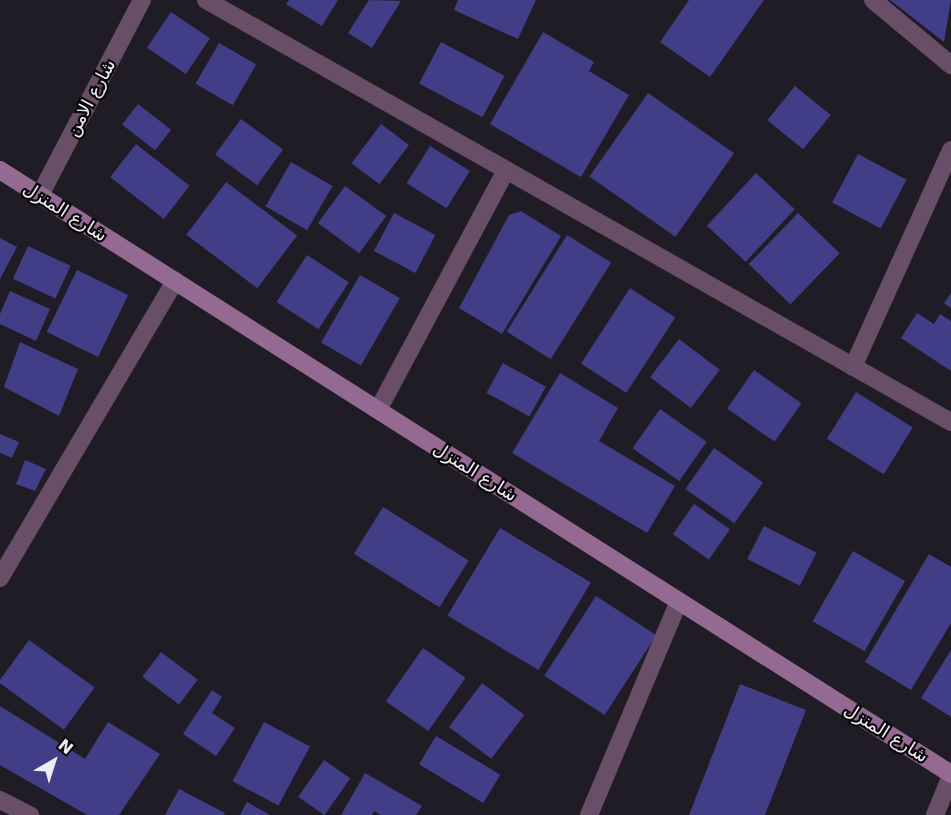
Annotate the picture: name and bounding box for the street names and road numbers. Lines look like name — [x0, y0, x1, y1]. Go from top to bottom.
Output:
street label: شارع الامن — [62, 56, 120, 140]
street label: شارع المنزل — [19, 178, 111, 246]
street label: شارع المنزل — [429, 438, 521, 506]
street label: شارع المنزل — [840, 699, 932, 767]

